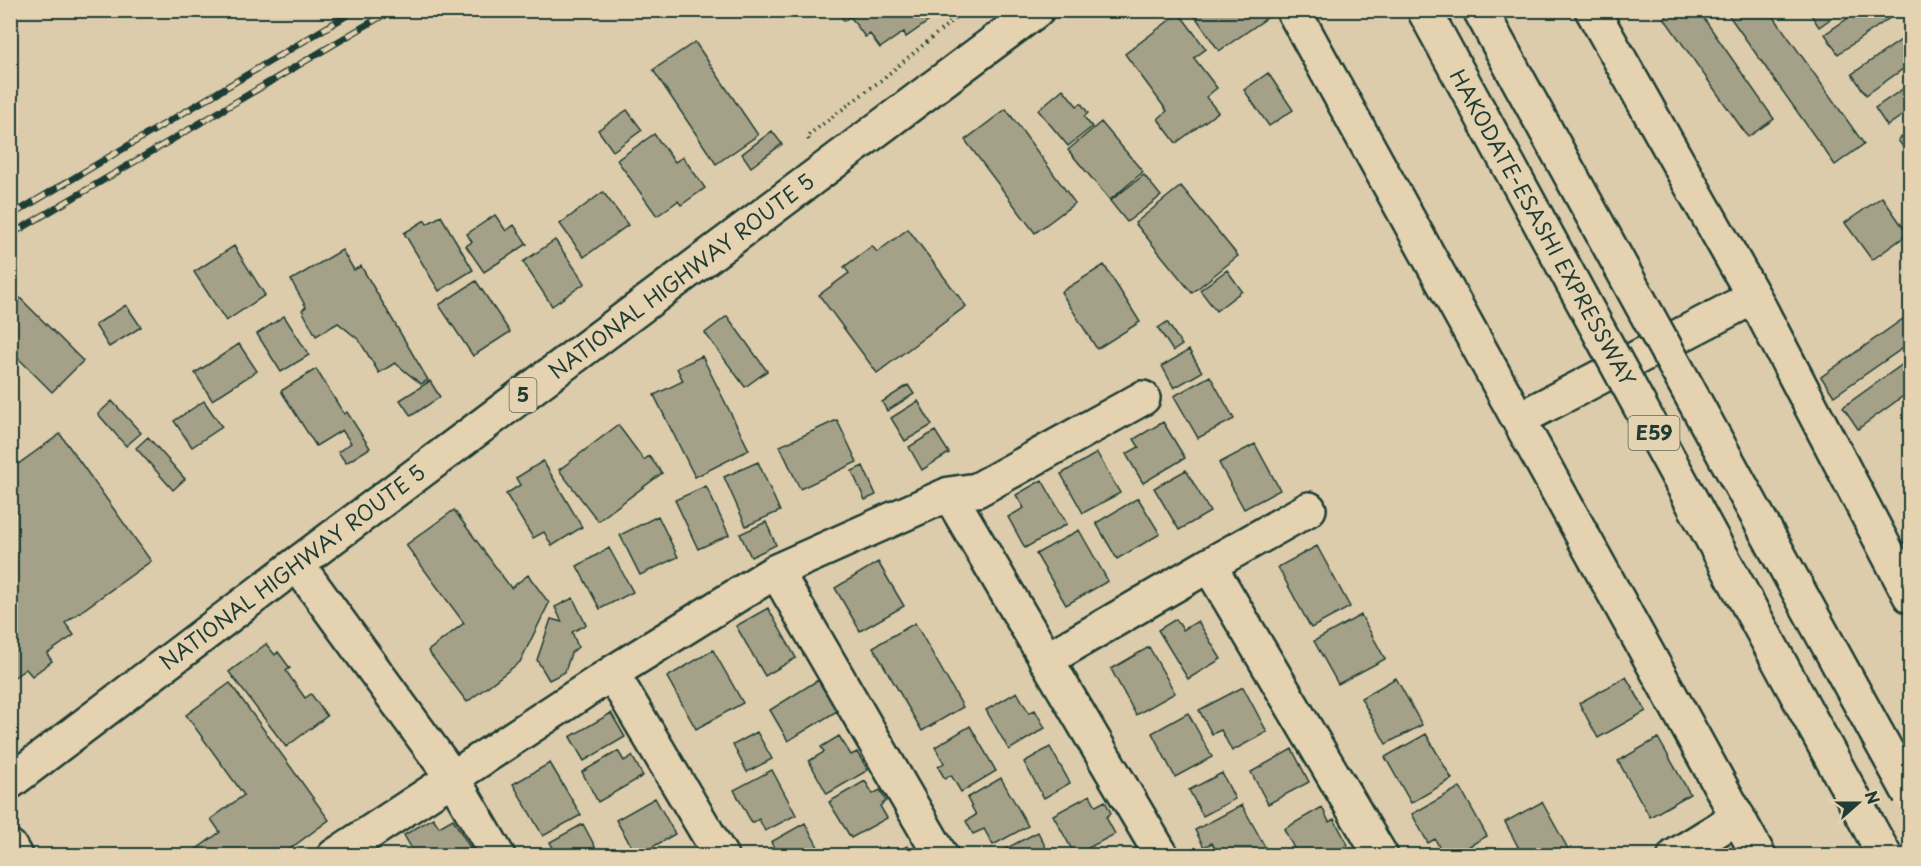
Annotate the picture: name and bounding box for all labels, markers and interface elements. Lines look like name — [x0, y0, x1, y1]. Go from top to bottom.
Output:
street label: HAKODATE-ESASHI EXPRESSWAY — [1443, 63, 1645, 392]
street label: NATIONAL HIGHWAY ROUTE 5 — [541, 165, 820, 386]
road number: 5 — [510, 378, 536, 412]
road number: E59 — [1628, 416, 1680, 450]
street label: NATIONAL HIGHWAY ROUTE 5 — [152, 456, 431, 677]
north arrow — [1828, 773, 1888, 833]
text: N — [1859, 787, 1886, 807]

